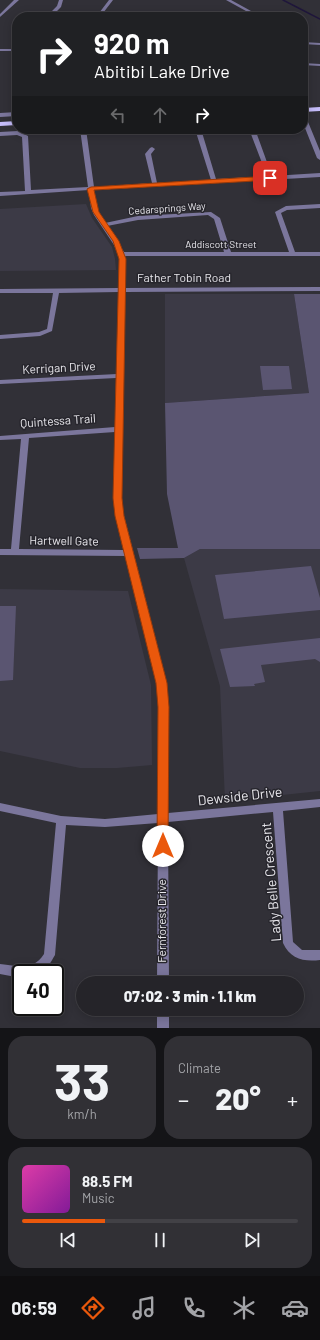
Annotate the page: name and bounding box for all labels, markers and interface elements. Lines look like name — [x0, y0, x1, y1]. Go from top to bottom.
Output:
text: 920 m — [94, 26, 170, 60]
icon: right — [28, 28, 80, 80]
text: Abitibi Lake Drive — [94, 60, 230, 82]
icon: left — [107, 104, 129, 126]
icon: ahead — [149, 104, 171, 126]
icon: right — [191, 104, 213, 126]
pin — [253, 161, 287, 195]
icon: arrive — [259, 167, 281, 189]
street label: Cedarsprings Way — [128, 199, 206, 217]
street label: Addiscott Street — [185, 238, 257, 250]
street label: Father Tobin Road — [137, 270, 231, 284]
street label: Kerrigan Drive — [22, 358, 96, 376]
street label: Quintessa Trail — [20, 410, 96, 430]
street label: Hartwell Gate — [29, 532, 99, 548]
street label: Dewside Drive — [197, 783, 283, 808]
street label: Lady Belle Crescent — [257, 822, 284, 943]
position arrow — [142, 825, 184, 867]
street label: Fernforest Drive — [154, 879, 168, 963]
speed limit sign: 40 — [12, 964, 64, 1016]
text: 07:02 · 3 min · 1.1 km — [124, 987, 256, 1005]
text: 33 — [54, 1049, 110, 1111]
text: Climate — [178, 1060, 221, 1076]
text: 20° — [215, 1080, 261, 1116]
text: − — [178, 1086, 189, 1112]
text: + — [287, 1086, 298, 1112]
text: km/h — [67, 1106, 97, 1122]
text: 88.5 FM — [82, 1172, 133, 1190]
text: Music — [82, 1190, 115, 1206]
icon: previous — [57, 1229, 79, 1251]
icon: pause — [149, 1229, 171, 1251]
icon: next — [241, 1229, 263, 1251]
icon: directions — [79, 1294, 107, 1322]
icon: music — [130, 1294, 158, 1322]
icon: phone — [180, 1294, 208, 1322]
icon: climate — [230, 1294, 258, 1322]
icon: car — [281, 1294, 309, 1322]
text: 06:59 — [11, 1297, 57, 1319]

